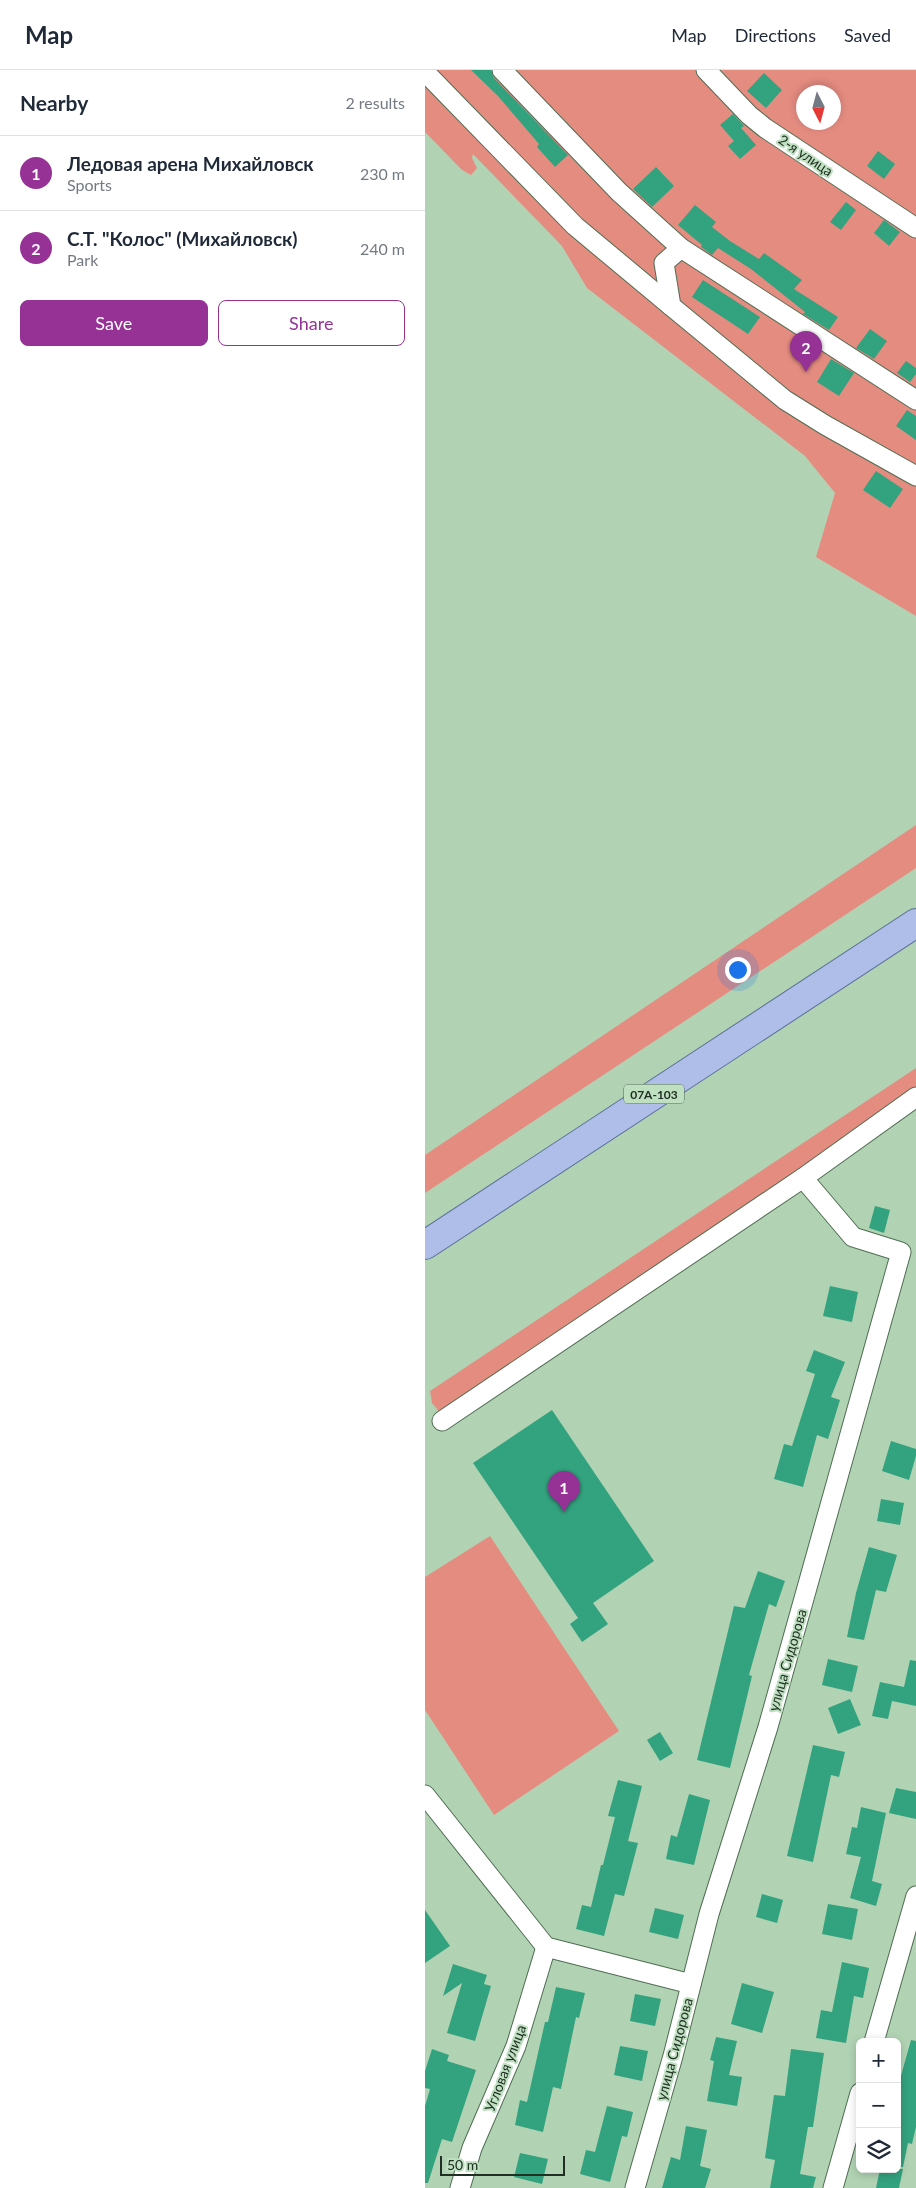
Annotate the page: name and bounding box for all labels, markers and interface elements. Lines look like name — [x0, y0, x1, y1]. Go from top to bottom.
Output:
text: Map — [25, 20, 73, 49]
text: Map — [671, 24, 707, 46]
text: Directions — [735, 24, 816, 46]
text: Saved — [844, 24, 891, 46]
north arrow — [796, 85, 841, 130]
text: Nearby — [20, 90, 88, 115]
text: 2 results — [345, 93, 405, 112]
street label: 2-я улица — [776, 131, 837, 179]
text: Ледовая арена Михайловск — [67, 152, 314, 175]
text: 1 — [31, 164, 41, 183]
text: 230 m — [360, 164, 405, 183]
text: Sports — [67, 175, 112, 194]
text: С.Т. "Колос" (Михайловск) — [67, 227, 298, 250]
text: 2 — [31, 239, 41, 258]
text: 240 m — [360, 239, 405, 258]
text: Park — [67, 250, 98, 269]
button: Save — [20, 300, 208, 346]
button: Share — [218, 300, 405, 346]
pin: 2 — [790, 331, 822, 372]
your location — [725, 957, 751, 983]
road number: 07А-103 — [624, 1084, 684, 1104]
pin: 1 — [548, 1471, 580, 1512]
street label: улица Сидорова — [764, 1607, 810, 1713]
street label: улица Сидорова — [652, 1996, 696, 2102]
street label: Угловая улица — [481, 2022, 529, 2114]
map controls — [856, 2038, 901, 2173]
button: + — [856, 2038, 901, 2083]
button: − — [856, 2083, 901, 2128]
button: layers — [856, 2128, 901, 2173]
scale bar — [440, 2153, 565, 2176]
text: 50 m — [447, 2156, 478, 2173]

